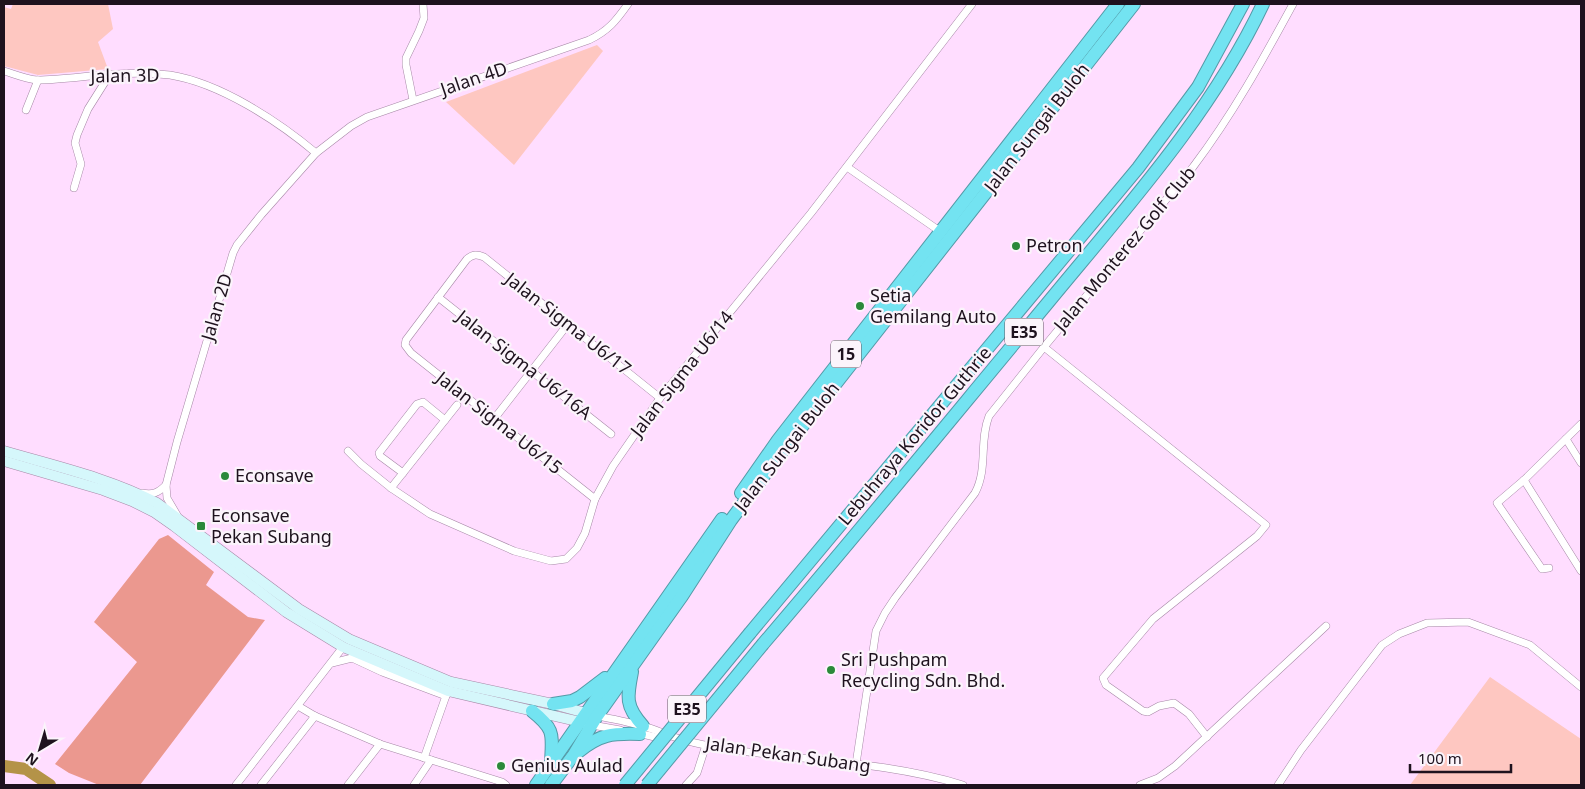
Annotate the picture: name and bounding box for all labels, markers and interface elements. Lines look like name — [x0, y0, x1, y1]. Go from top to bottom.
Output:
street label: Jalan 4D — [435, 55, 510, 101]
street label: Jalan Sungai Buloh — [977, 58, 1094, 198]
street label: Jalan 3D — [88, 62, 160, 88]
street label: Jalan Monterez Golf Club — [1047, 161, 1200, 337]
place label: Petron — [1026, 233, 1083, 257]
marker: Petron — [1010, 240, 1022, 252]
street label: Jalan Sigma U6/17 — [499, 265, 636, 380]
street label: Jalan 2D — [194, 270, 237, 345]
place label: Setia Gemilang Auto — [870, 283, 996, 328]
marker: Setia Gemilang Auto — [854, 300, 866, 312]
street label: Jalan Sigma U6/16A — [451, 303, 597, 425]
street label: Jalan Sigma U6/14 — [623, 306, 738, 443]
road number: E35 — [1005, 318, 1043, 346]
road number: 15 — [831, 340, 861, 368]
street label: Lebuhraya Koridor Guthrie — [832, 341, 996, 530]
street label: Jalan Sigma U6/15 — [430, 364, 567, 479]
street label: Jalan Sungai Buloh — [727, 377, 844, 517]
place label: Econsave — [235, 463, 314, 487]
marker: Econsave — [219, 470, 231, 482]
place label: Econsave Pekan Subang — [211, 503, 332, 548]
marker: Econsave Pekan Subang — [195, 520, 207, 532]
place label: Sri Pushpam Recycling Sdn. Bhd. — [841, 647, 1005, 692]
marker: Sri Pushpam Recycling Sdn. Bhd. — [825, 664, 837, 676]
road number: E35 — [668, 696, 706, 722]
north arrow — [15, 724, 65, 774]
street label: Jalan Pekan Subang — [702, 730, 872, 777]
scale bar — [1410, 742, 1511, 774]
text: 100 m — [1418, 748, 1462, 768]
text: N — [21, 749, 42, 771]
place label: Genius Aulad — [511, 753, 623, 777]
marker: Genius Aulad — [495, 760, 507, 772]

